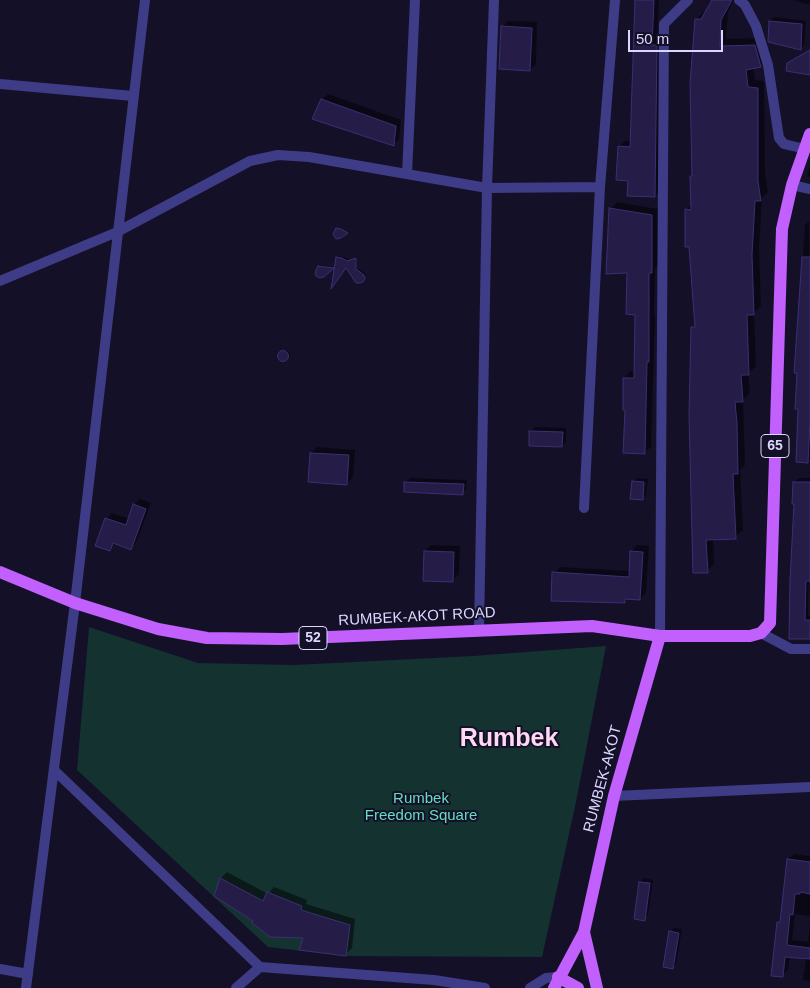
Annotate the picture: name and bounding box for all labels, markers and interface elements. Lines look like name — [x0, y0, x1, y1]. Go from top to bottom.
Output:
scale bar — [630, 20, 725, 52]
text: 50 m — [636, 30, 669, 47]
road number: 65 — [761, 434, 789, 458]
street label: RUMBEK-AKOT ROAD — [338, 604, 496, 630]
road number: 52 — [299, 626, 327, 650]
district label: Rumbek — [460, 724, 558, 754]
street label: RUMBEK-AKOT — [580, 724, 626, 834]
park label: Rumbek Freedom Square — [365, 790, 477, 825]

